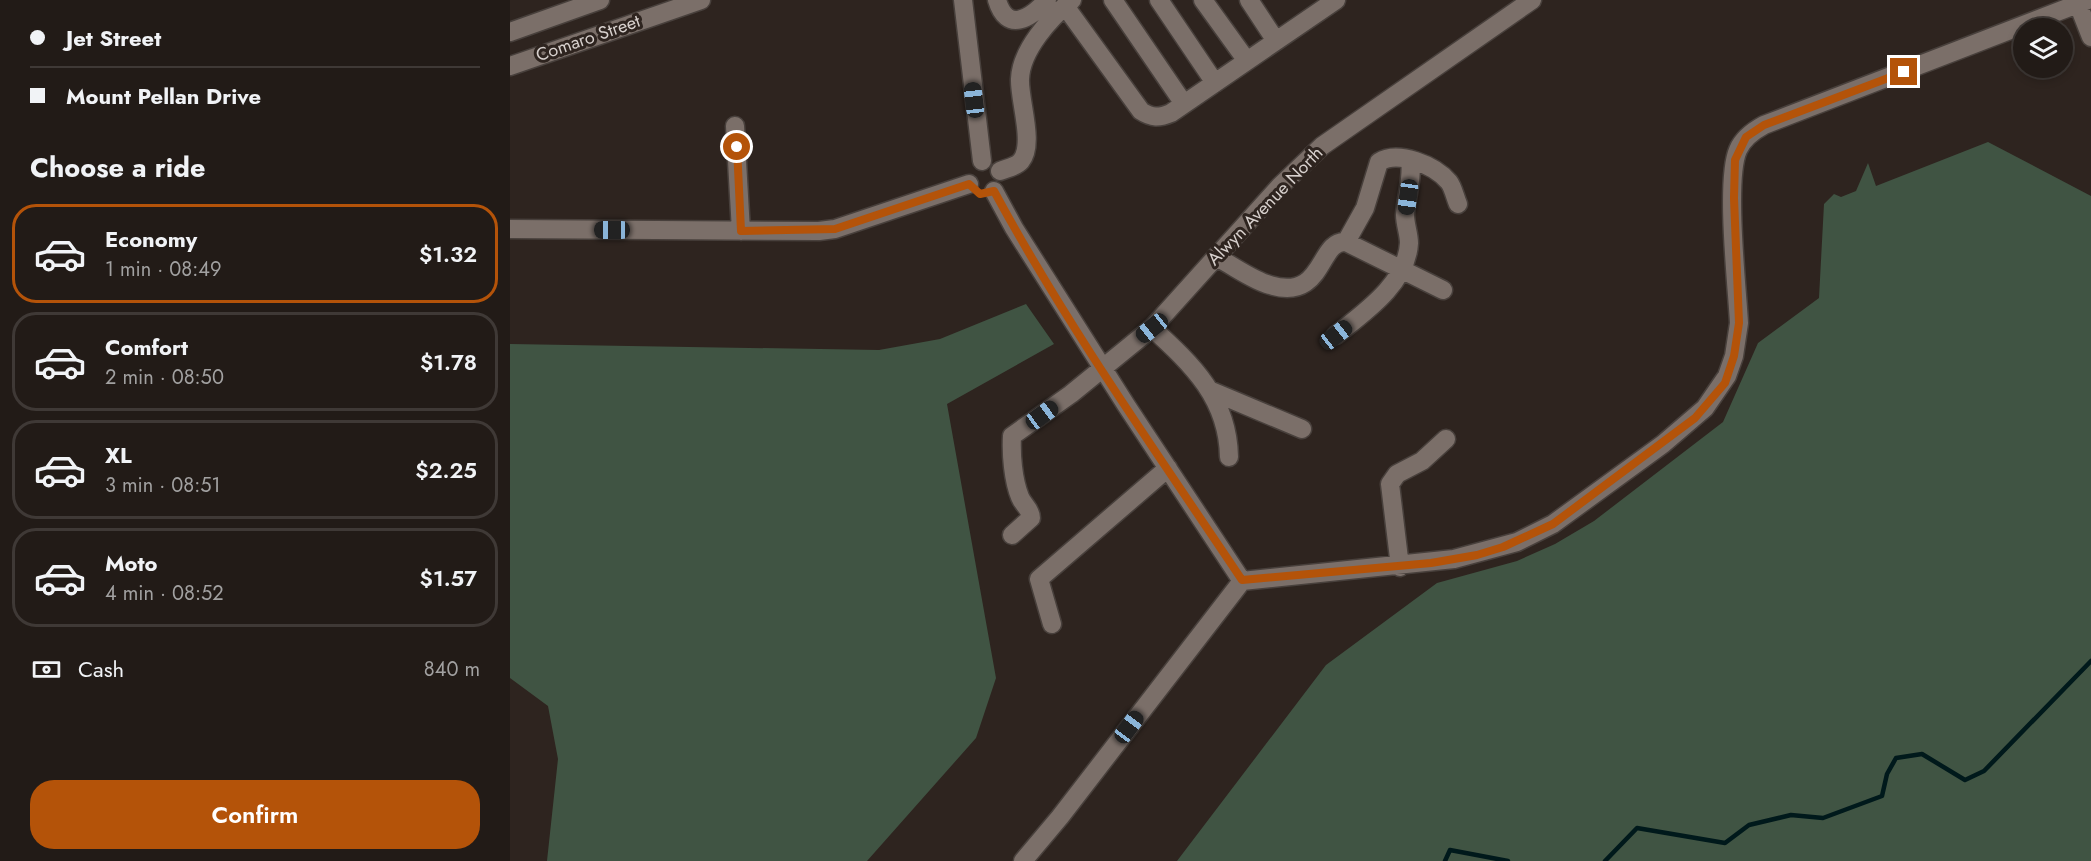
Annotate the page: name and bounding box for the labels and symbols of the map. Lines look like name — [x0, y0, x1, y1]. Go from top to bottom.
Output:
street label: Comaro Street — [532, 8, 644, 68]
route end — [1890, 58, 1917, 85]
car — [963, 81, 985, 119]
route start — [723, 133, 750, 160]
street label: Alwyn Avenue North — [1201, 141, 1329, 271]
car — [1397, 178, 1419, 216]
car — [594, 221, 630, 239]
car — [1132, 310, 1172, 346]
car — [1316, 317, 1356, 353]
car — [1022, 397, 1062, 433]
car — [1111, 707, 1147, 747]

